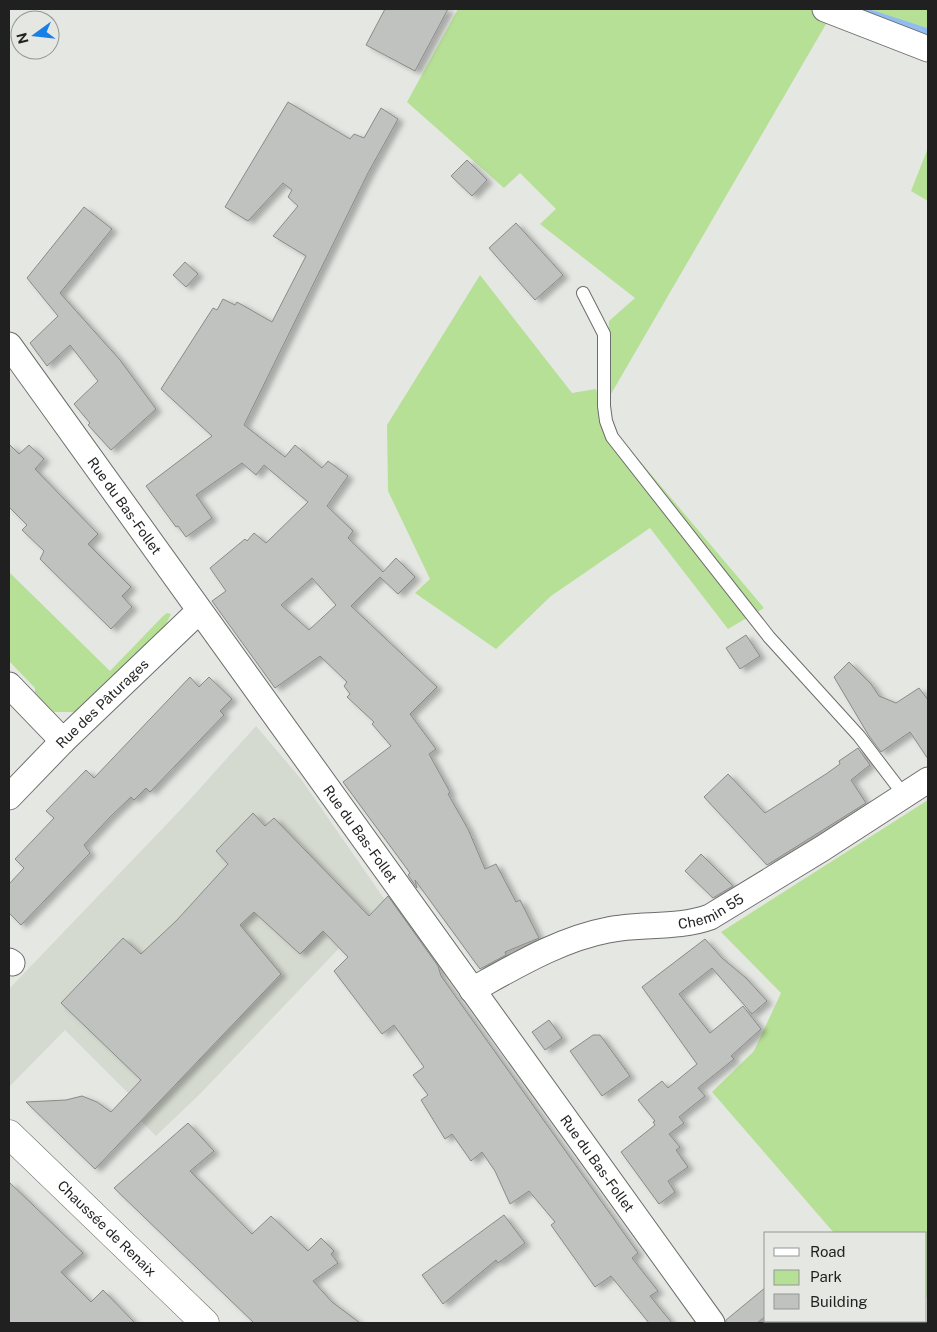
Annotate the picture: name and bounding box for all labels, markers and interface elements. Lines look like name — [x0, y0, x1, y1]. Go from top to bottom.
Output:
north arrow — [10, 10, 60, 60]
text: N — [13, 31, 32, 46]
street label: Rue du Bas-Follet — [84, 454, 165, 557]
street label: Rue des Pâturages — [53, 656, 152, 751]
street label: Rue du Bas-Follet — [320, 782, 401, 885]
street label: Chemin 55 — [677, 890, 747, 932]
street label: Rue du Bas-Follet — [557, 1112, 638, 1215]
street label: Chaussée de Renaix — [54, 1177, 160, 1280]
legend — [764, 1232, 927, 1322]
text: Road — [810, 1243, 846, 1260]
text: Park — [810, 1268, 842, 1285]
text: Building — [810, 1293, 868, 1310]

